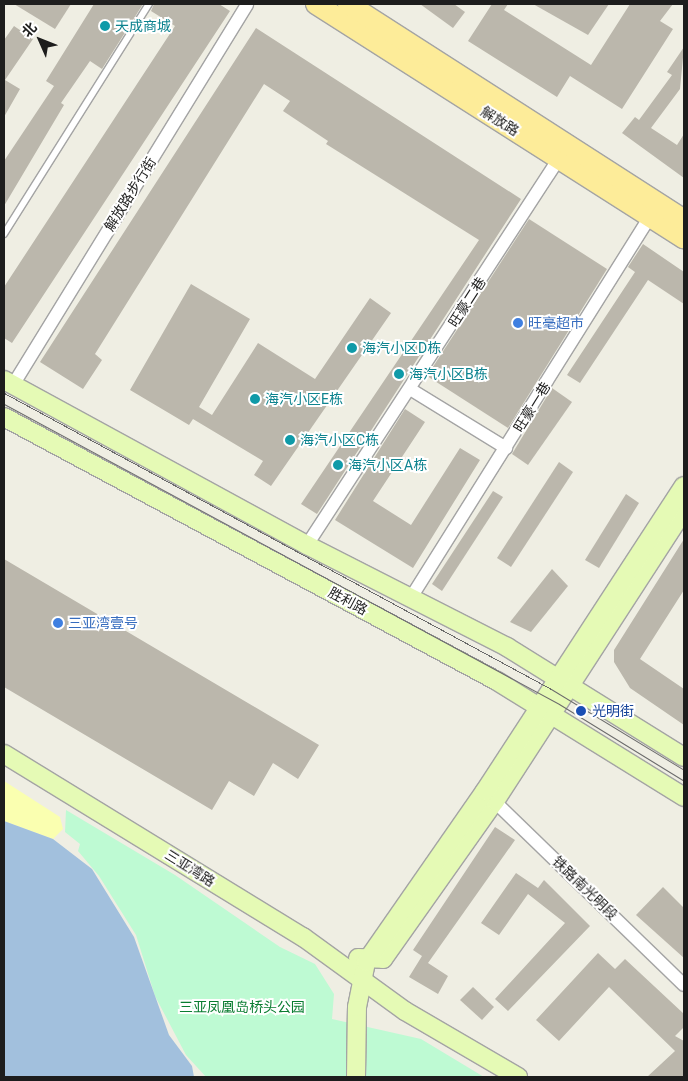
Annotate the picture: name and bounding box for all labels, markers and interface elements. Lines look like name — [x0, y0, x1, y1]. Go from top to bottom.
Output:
north arrow — [15, 15, 65, 65]
place label: 天成商城 — [115, 18, 171, 34]
text: 北 — [19, 19, 40, 40]
marker: 天成商城 — [99, 20, 111, 32]
street label: 解放路 — [478, 103, 522, 139]
street label: 解放路步行街 — [101, 154, 159, 234]
street label: 旺豪二巷 — [445, 274, 489, 330]
place label: 旺毫超市 — [528, 315, 584, 331]
marker: 旺毫超市 — [512, 317, 524, 329]
place label: 海汽小区D栋 — [362, 340, 441, 356]
marker: 海汽小区D栋 — [346, 342, 358, 354]
place label: 海汽小区B栋 — [409, 366, 488, 382]
marker: 海汽小区B栋 — [393, 368, 405, 380]
street label: 旺豪一巷 — [510, 379, 554, 435]
place label: 海汽小区E栋 — [265, 391, 343, 407]
marker: 海汽小区E栋 — [249, 393, 261, 405]
place label: 海汽小区C栋 — [300, 432, 379, 448]
marker: 海汽小区C栋 — [284, 434, 296, 446]
place label: 海汽小区A栋 — [348, 457, 427, 473]
marker: 海汽小区A栋 — [332, 459, 344, 471]
street label: 胜利路 — [326, 584, 370, 618]
place label: 三亚湾壹号 — [68, 615, 138, 631]
marker: 三亚湾壹号 — [52, 617, 64, 629]
place label: 光明街 — [592, 703, 634, 719]
marker: 光明街 — [574, 704, 588, 718]
street label: 三亚湾路 — [162, 846, 218, 890]
street label: 铁路南光明段 — [549, 853, 621, 923]
park label: 三亚凤凰岛桥头公园 — [179, 999, 305, 1015]

